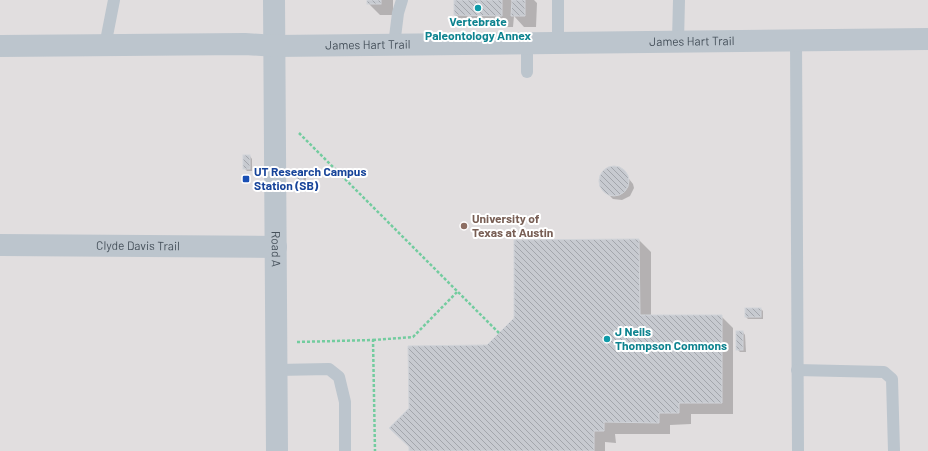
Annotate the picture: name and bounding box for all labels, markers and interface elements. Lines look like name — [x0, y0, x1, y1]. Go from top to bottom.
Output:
marker: Vertebrate Paleontology Annex — [473, 3, 483, 13]
place label: Vertebrate Paleontology Annex — [425, 14, 531, 42]
street label: James Hart Trail — [649, 33, 735, 48]
street label: James Hart Trail — [325, 37, 411, 51]
place label: UT Research Campus Station (SB) — [254, 164, 366, 192]
marker: UT Research Campus Station (SB) — [241, 174, 251, 184]
place label: University of Texas at Austin — [472, 211, 553, 239]
marker: University of Texas at Austin — [459, 221, 469, 231]
street label: Road A — [270, 231, 284, 267]
street label: Clyde Davis Trail — [96, 238, 180, 252]
place label: J Neils Thompson Commons — [615, 324, 727, 352]
marker: J Neils Thompson Commons — [602, 334, 612, 344]

